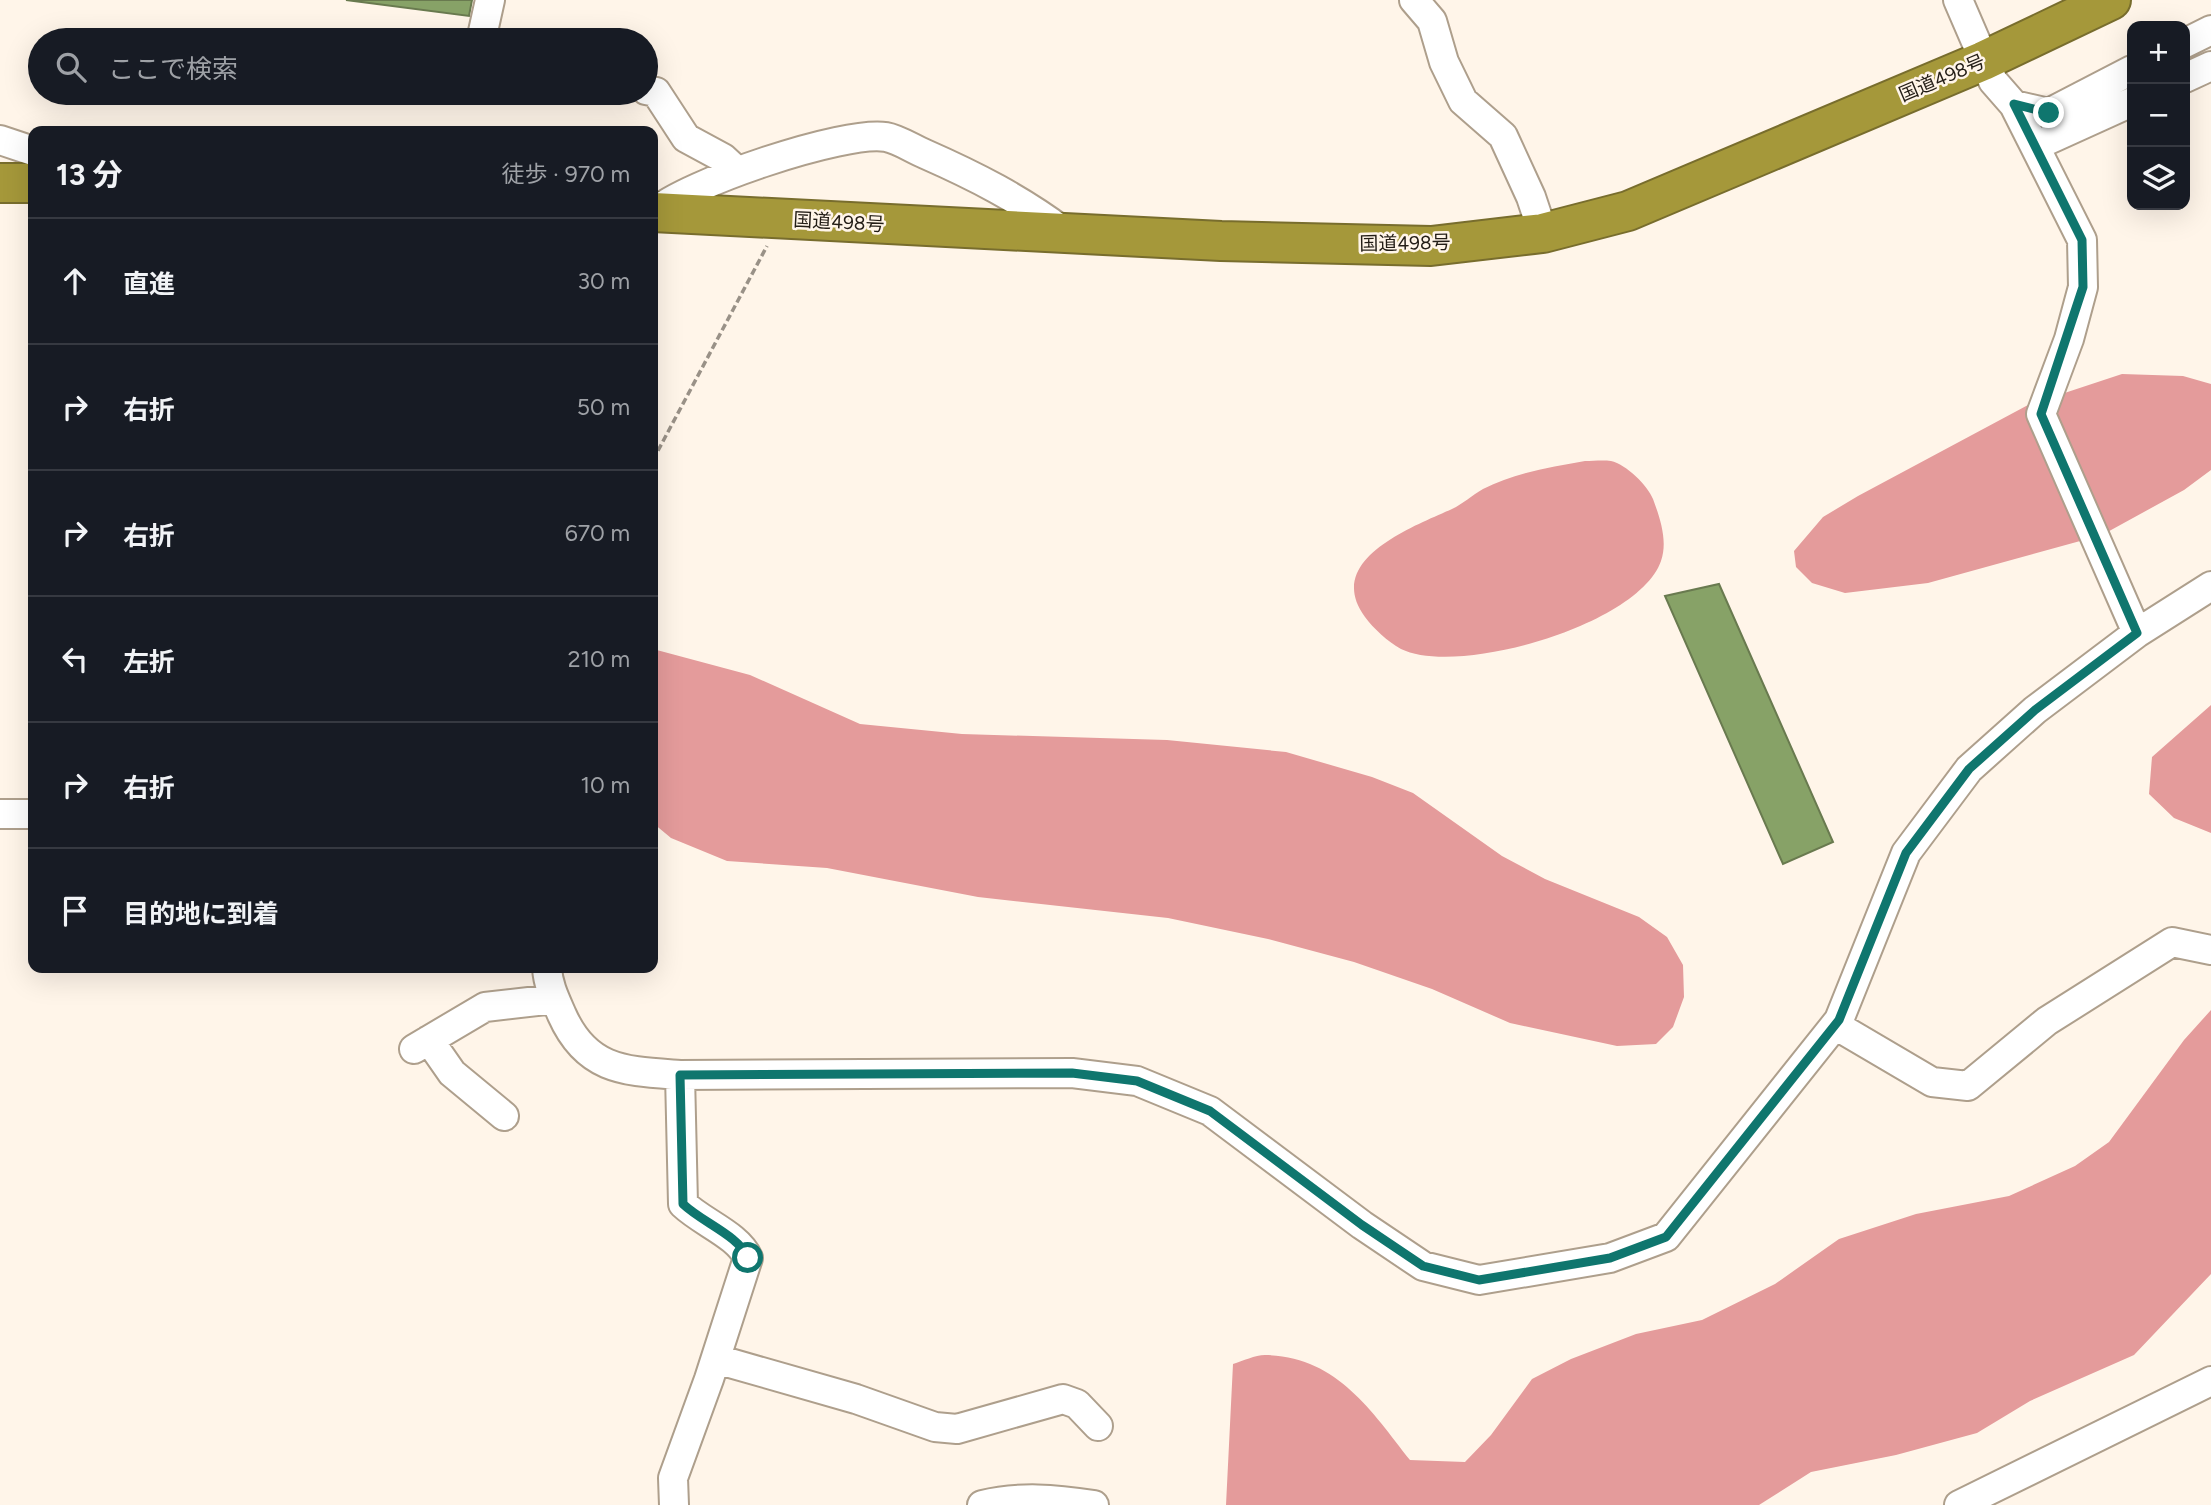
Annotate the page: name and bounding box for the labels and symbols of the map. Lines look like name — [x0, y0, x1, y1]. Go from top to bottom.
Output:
street label: 国道498号 — [1896, 50, 1988, 106]
route end — [2033, 97, 2064, 128]
street label: 国道498号 — [793, 208, 885, 236]
street label: 国道498号 — [1359, 231, 1451, 255]
route start — [732, 1242, 763, 1273]

